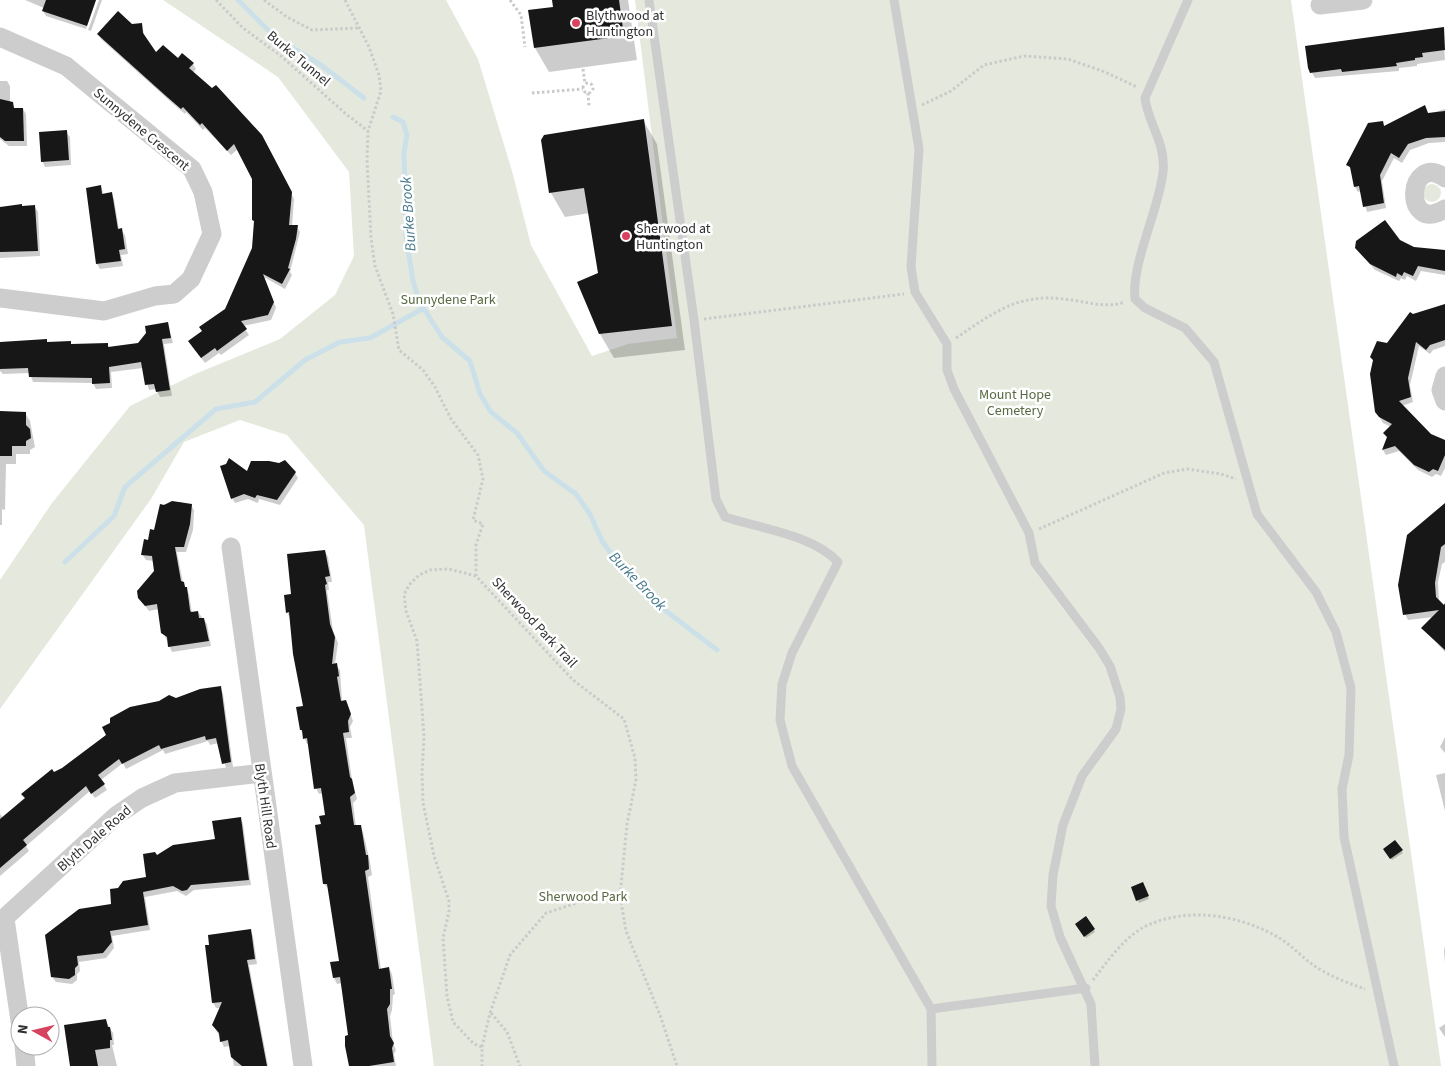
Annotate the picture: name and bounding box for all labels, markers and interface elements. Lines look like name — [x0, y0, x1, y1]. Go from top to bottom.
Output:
place label: Blythwood at Huntington — [586, 6, 664, 42]
marker: Blythwood at Huntington — [570, 17, 582, 29]
street label: Burke Tunnel — [262, 26, 335, 92]
street label: Sunnydene Crescent — [89, 84, 194, 176]
water label: Burke Brook — [395, 175, 422, 252]
place label: Sherwood at Huntington — [636, 219, 711, 255]
marker: Sherwood at Huntington — [620, 230, 632, 242]
park label: Sunnydene Park — [400, 290, 496, 310]
park label: Mount Hope Cemetery — [979, 385, 1051, 421]
water label: Burke Brook — [604, 547, 672, 616]
street label: Sherwood Park Trail — [487, 573, 582, 673]
street label: Blyth Hill Road — [249, 762, 281, 850]
street label: Blyth Dale Road — [53, 801, 136, 877]
park label: Sherwood Park — [538, 887, 628, 907]
north arrow — [10, 1006, 60, 1056]
text: N — [13, 1023, 34, 1035]

